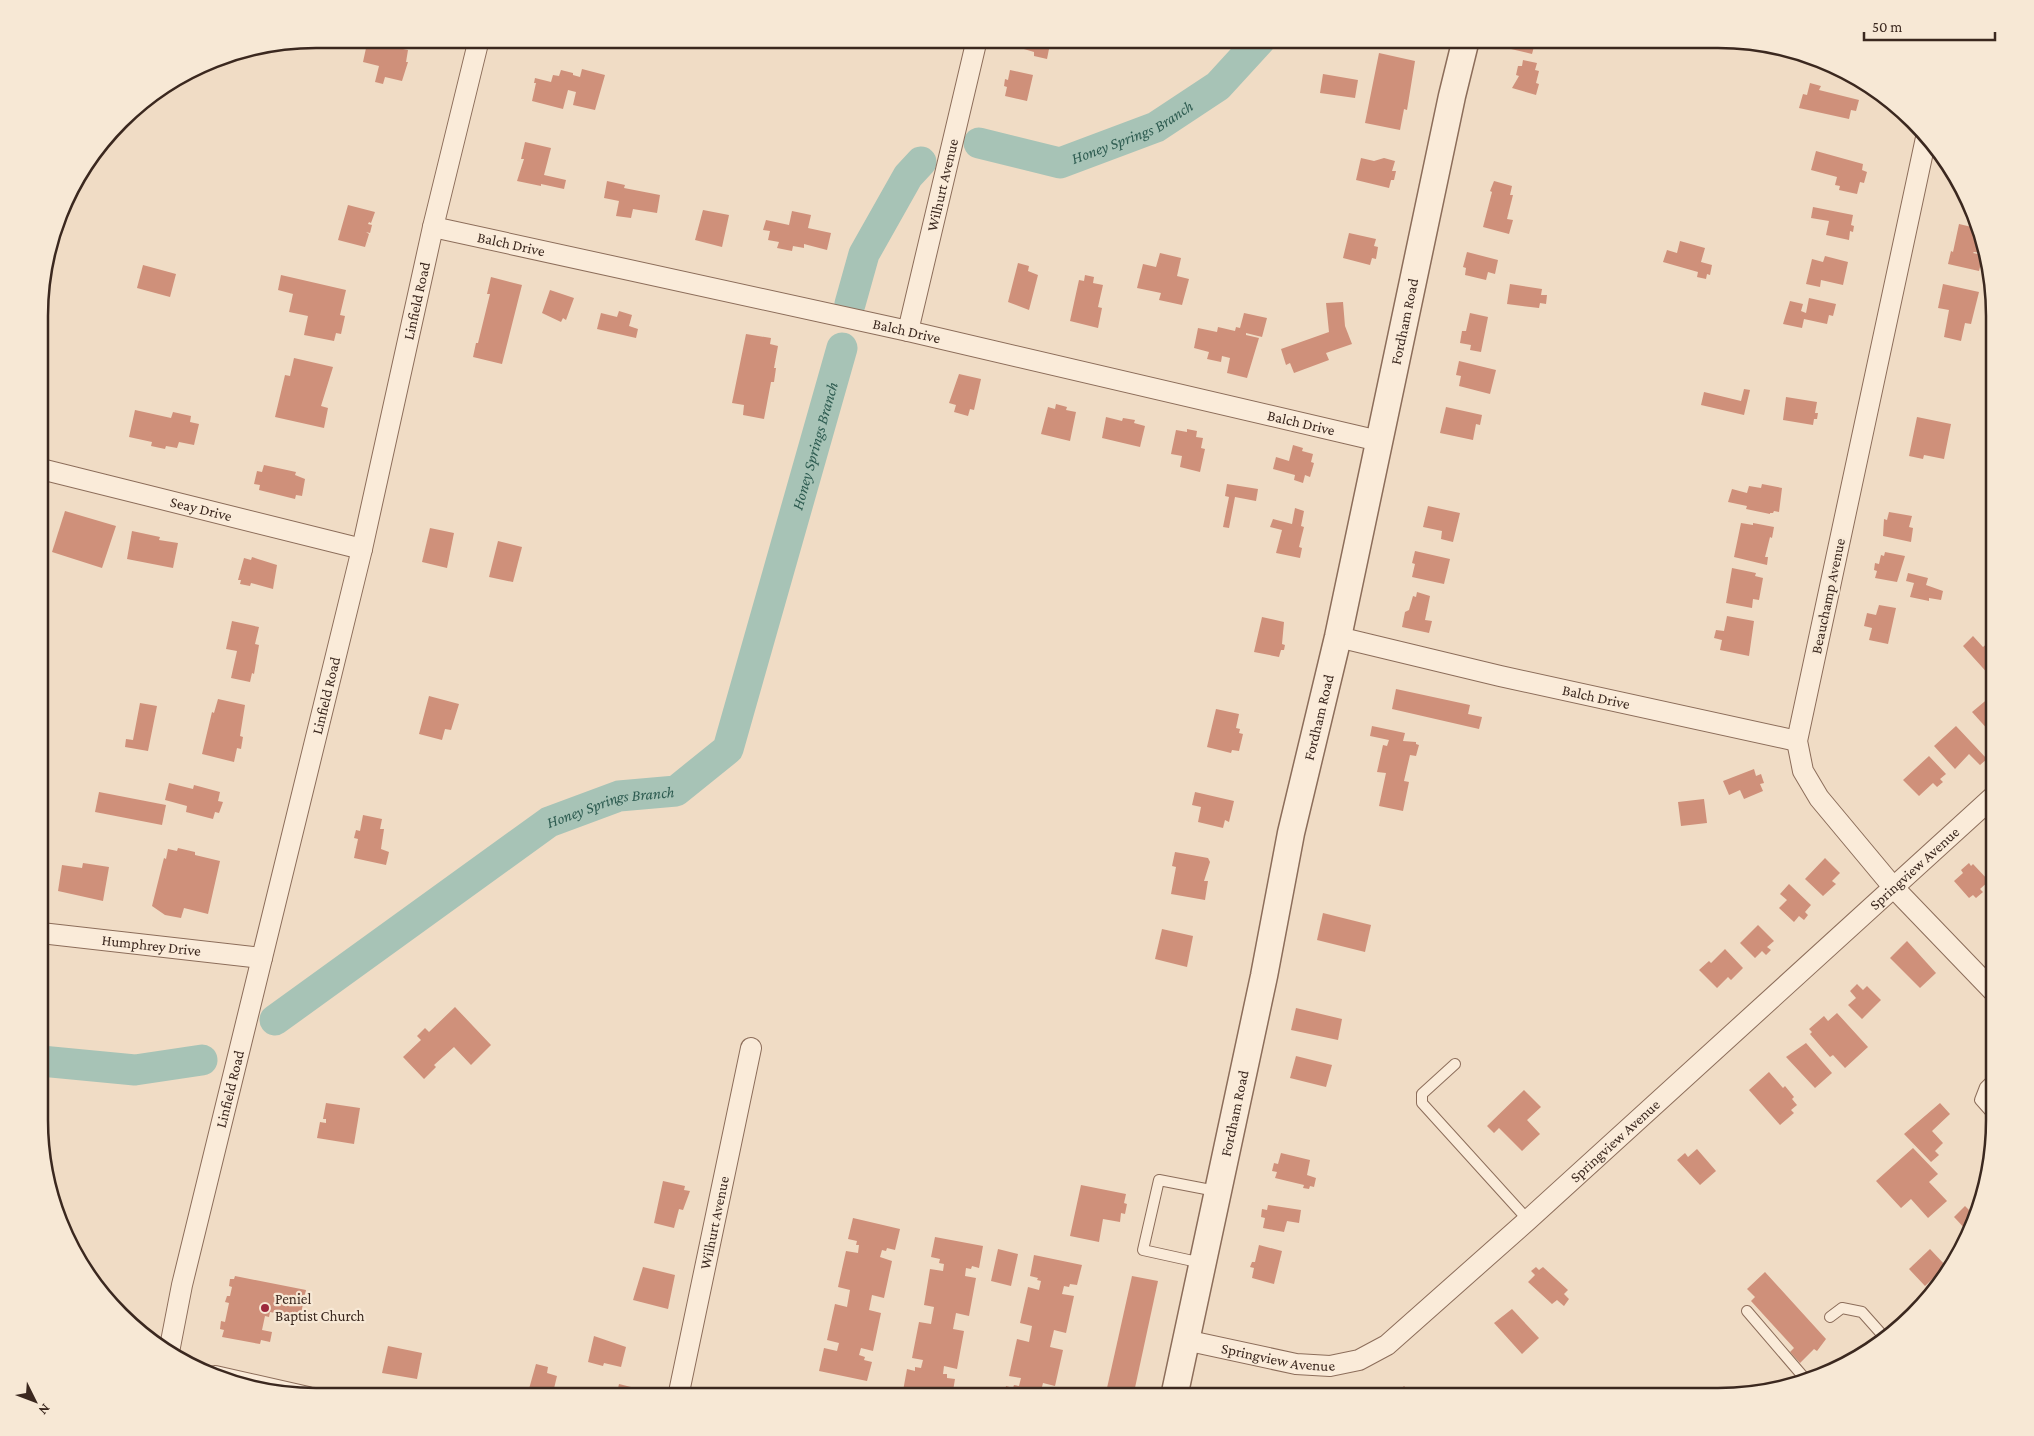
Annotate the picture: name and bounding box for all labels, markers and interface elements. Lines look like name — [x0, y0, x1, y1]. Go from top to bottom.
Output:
scale bar — [1864, 10, 1995, 42]
text: 50 m — [1872, 19, 1902, 35]
water label: Honey Springs Branch — [1069, 97, 1196, 167]
street label: Wilhurt Avenue — [924, 137, 961, 233]
street label: Balch Drive — [476, 229, 547, 259]
street label: Linfield Road — [400, 260, 433, 341]
street label: Fordham Road — [1388, 277, 1421, 366]
street label: Balch Drive — [871, 316, 943, 346]
water label: Honey Springs Branch — [788, 380, 841, 512]
street label: Balch Drive — [1266, 407, 1337, 439]
street label: Seay Drive — [169, 494, 234, 524]
street label: Beauchamp Avenue — [1808, 536, 1849, 655]
street label: Linfield Road — [309, 655, 343, 736]
street label: Fordham Road — [1301, 673, 1337, 762]
street label: Balch Drive — [1561, 682, 1632, 712]
water label: Honey Springs Branch — [544, 783, 675, 831]
street label: Springview Avenue — [1867, 823, 1963, 913]
street label: Humphrey Drive — [101, 932, 202, 959]
street label: Linfield Road — [213, 1049, 247, 1129]
street label: Fordham Road — [1218, 1069, 1252, 1158]
street label: Springview Avenue — [1567, 1096, 1663, 1185]
street label: Wilhurt Avenue — [697, 1174, 732, 1271]
place label: Peniel Baptist Church — [275, 1291, 365, 1325]
marker: Peniel Baptist Church — [259, 1302, 271, 1314]
street label: Springview Avenue — [1220, 1340, 1337, 1374]
north arrow — [10, 1376, 60, 1426]
text: N — [35, 1401, 54, 1419]

